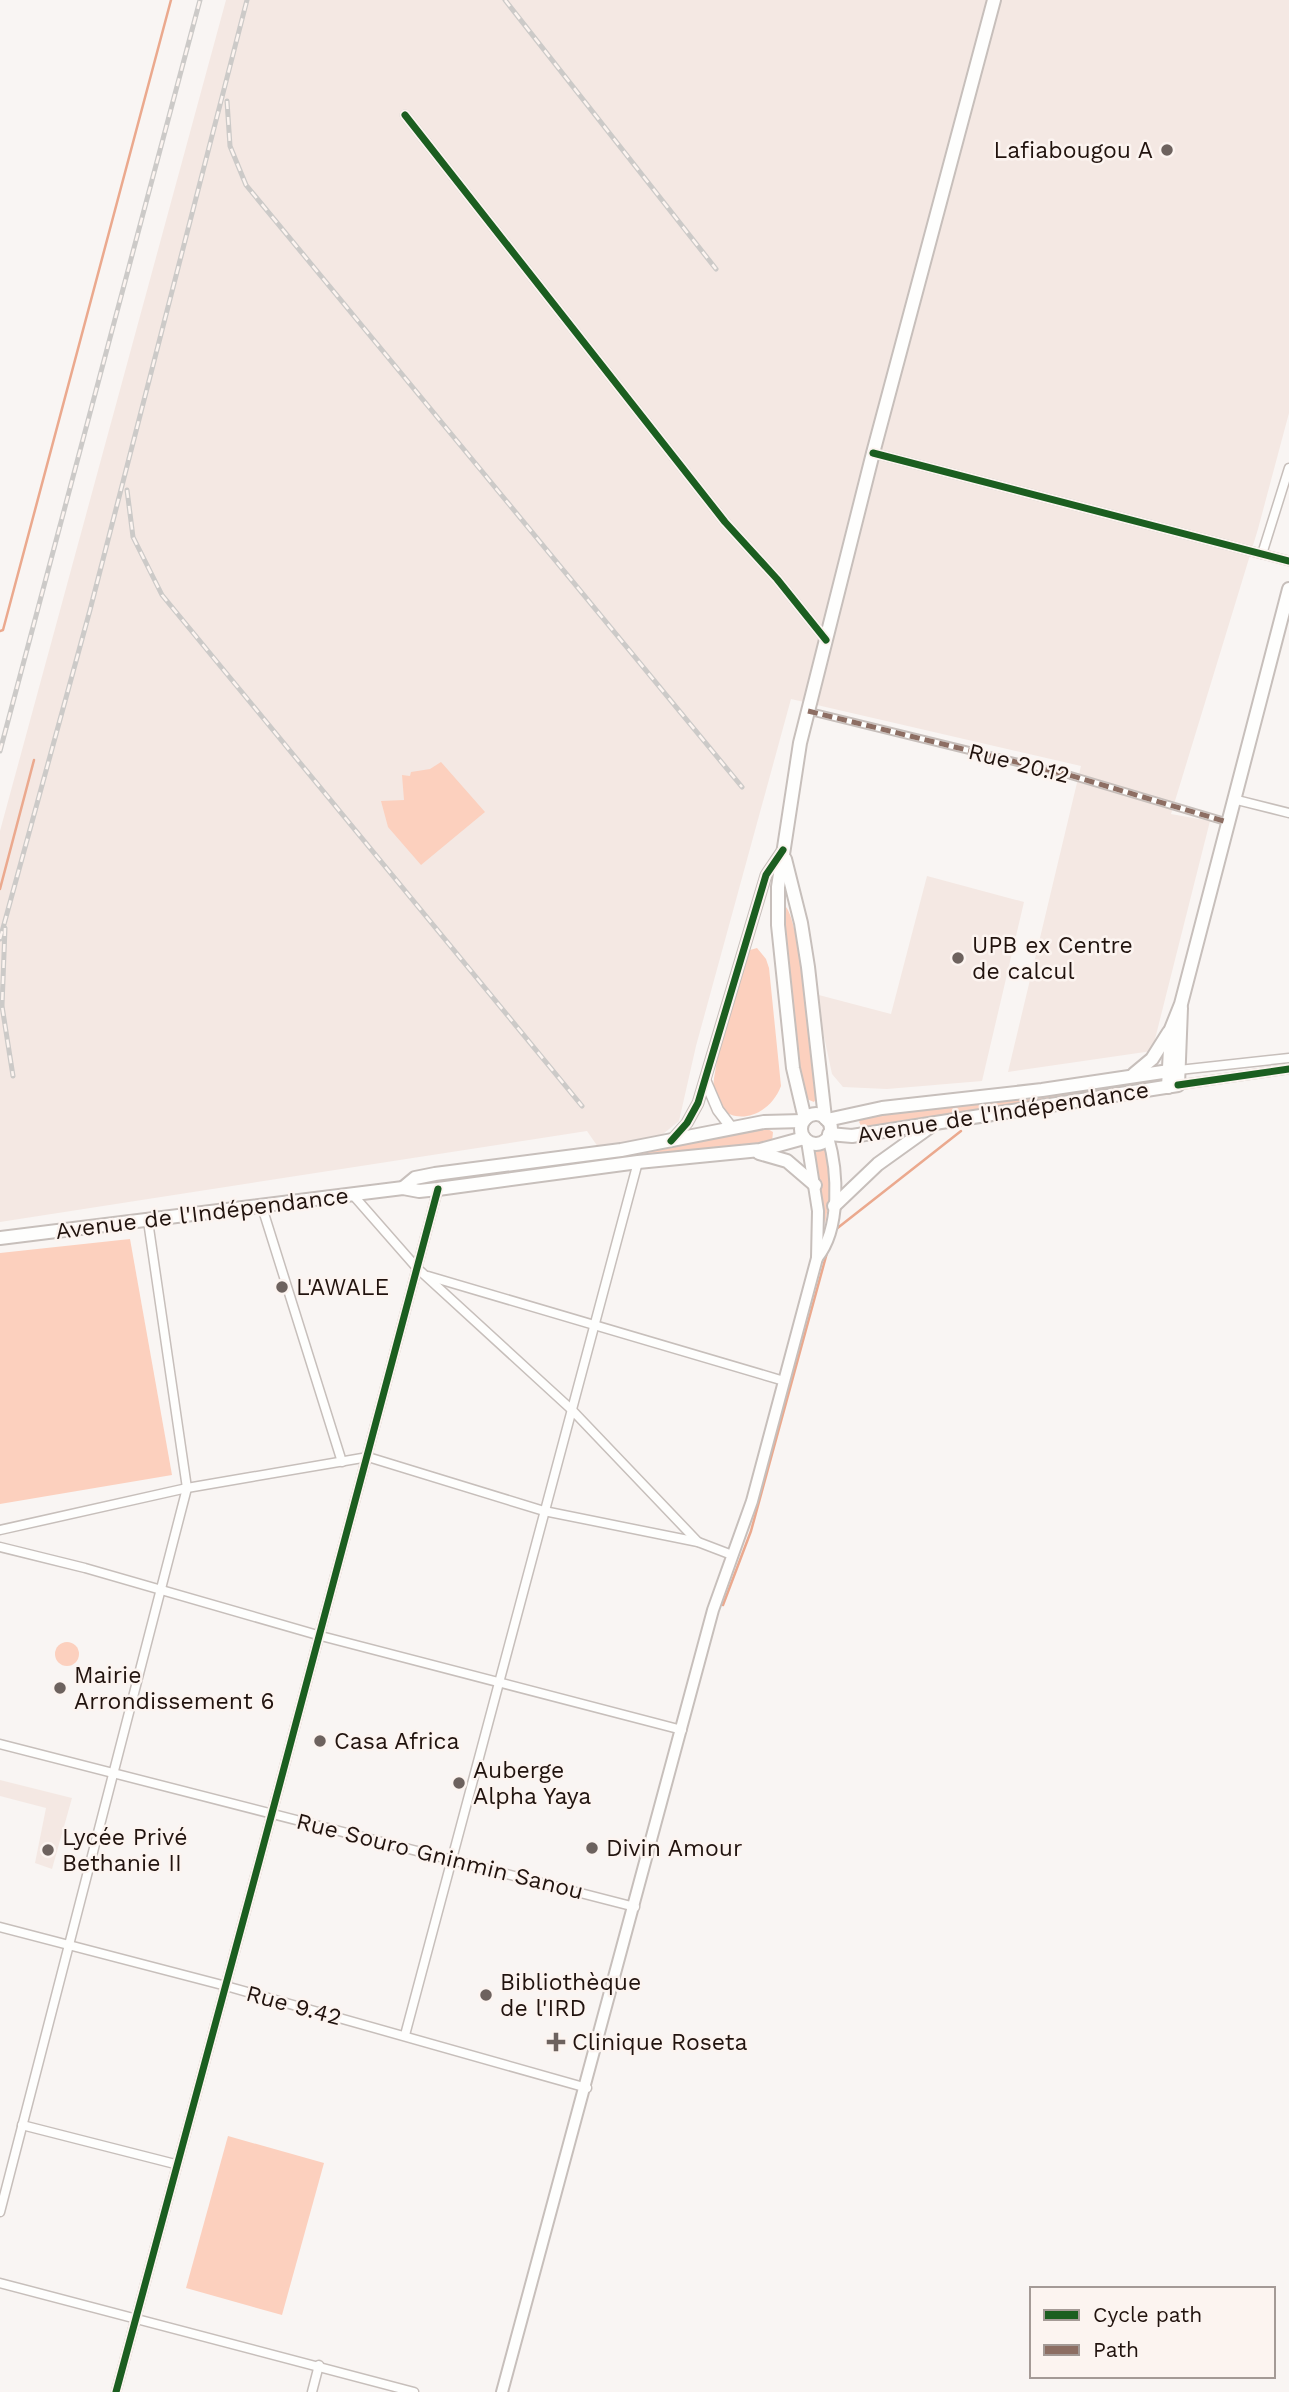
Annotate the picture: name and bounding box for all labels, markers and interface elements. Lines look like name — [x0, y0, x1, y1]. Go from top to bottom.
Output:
place label: Lafiabougou A — [993, 137, 1153, 164]
marker: Lafiabougou A — [1159, 142, 1175, 158]
street label: Rue 20.12 — [965, 738, 1072, 789]
place label: UPB ex Centre de calcul — [972, 932, 1133, 985]
marker: UPB ex Centre de calcul — [950, 950, 966, 966]
street label: Avenue de l'Indépendance — [855, 1076, 1151, 1149]
street label: Avenue de l'Indépendance — [54, 1182, 350, 1245]
place label: L'AWALE — [296, 1274, 389, 1301]
marker: L'AWALE — [274, 1279, 290, 1295]
place label: Mairie Arrondissement 6 — [74, 1662, 274, 1715]
marker: Mairie Arrondissement 6 — [52, 1680, 68, 1696]
place label: Casa Africa — [334, 1728, 459, 1755]
marker: Casa Africa — [312, 1733, 328, 1749]
place label: Auberge Alpha Yaya — [473, 1757, 591, 1810]
marker: Auberge Alpha Yaya — [451, 1775, 467, 1791]
street label: Rue Souro Gninmin Sanou — [294, 1808, 586, 1905]
place label: Lycée Privé Bethanie II — [62, 1824, 188, 1877]
place label: Divin Amour — [606, 1835, 742, 1862]
marker: Divin Amour — [584, 1840, 600, 1856]
marker: Lycée Privé Bethanie II — [40, 1842, 56, 1858]
place label: Bibliothèque de l'IRD — [500, 1969, 641, 2022]
street label: Rue 9.42 — [243, 1980, 344, 2031]
marker: Bibliothèque de l'IRD — [478, 1987, 494, 2003]
place label: Clinique Roseta — [572, 2029, 747, 2056]
marker: Clinique Roseta — [546, 2032, 566, 2052]
legend — [1030, 2287, 1275, 2378]
text: Cycle path — [1093, 2302, 1202, 2327]
text: Path — [1093, 2337, 1139, 2362]

